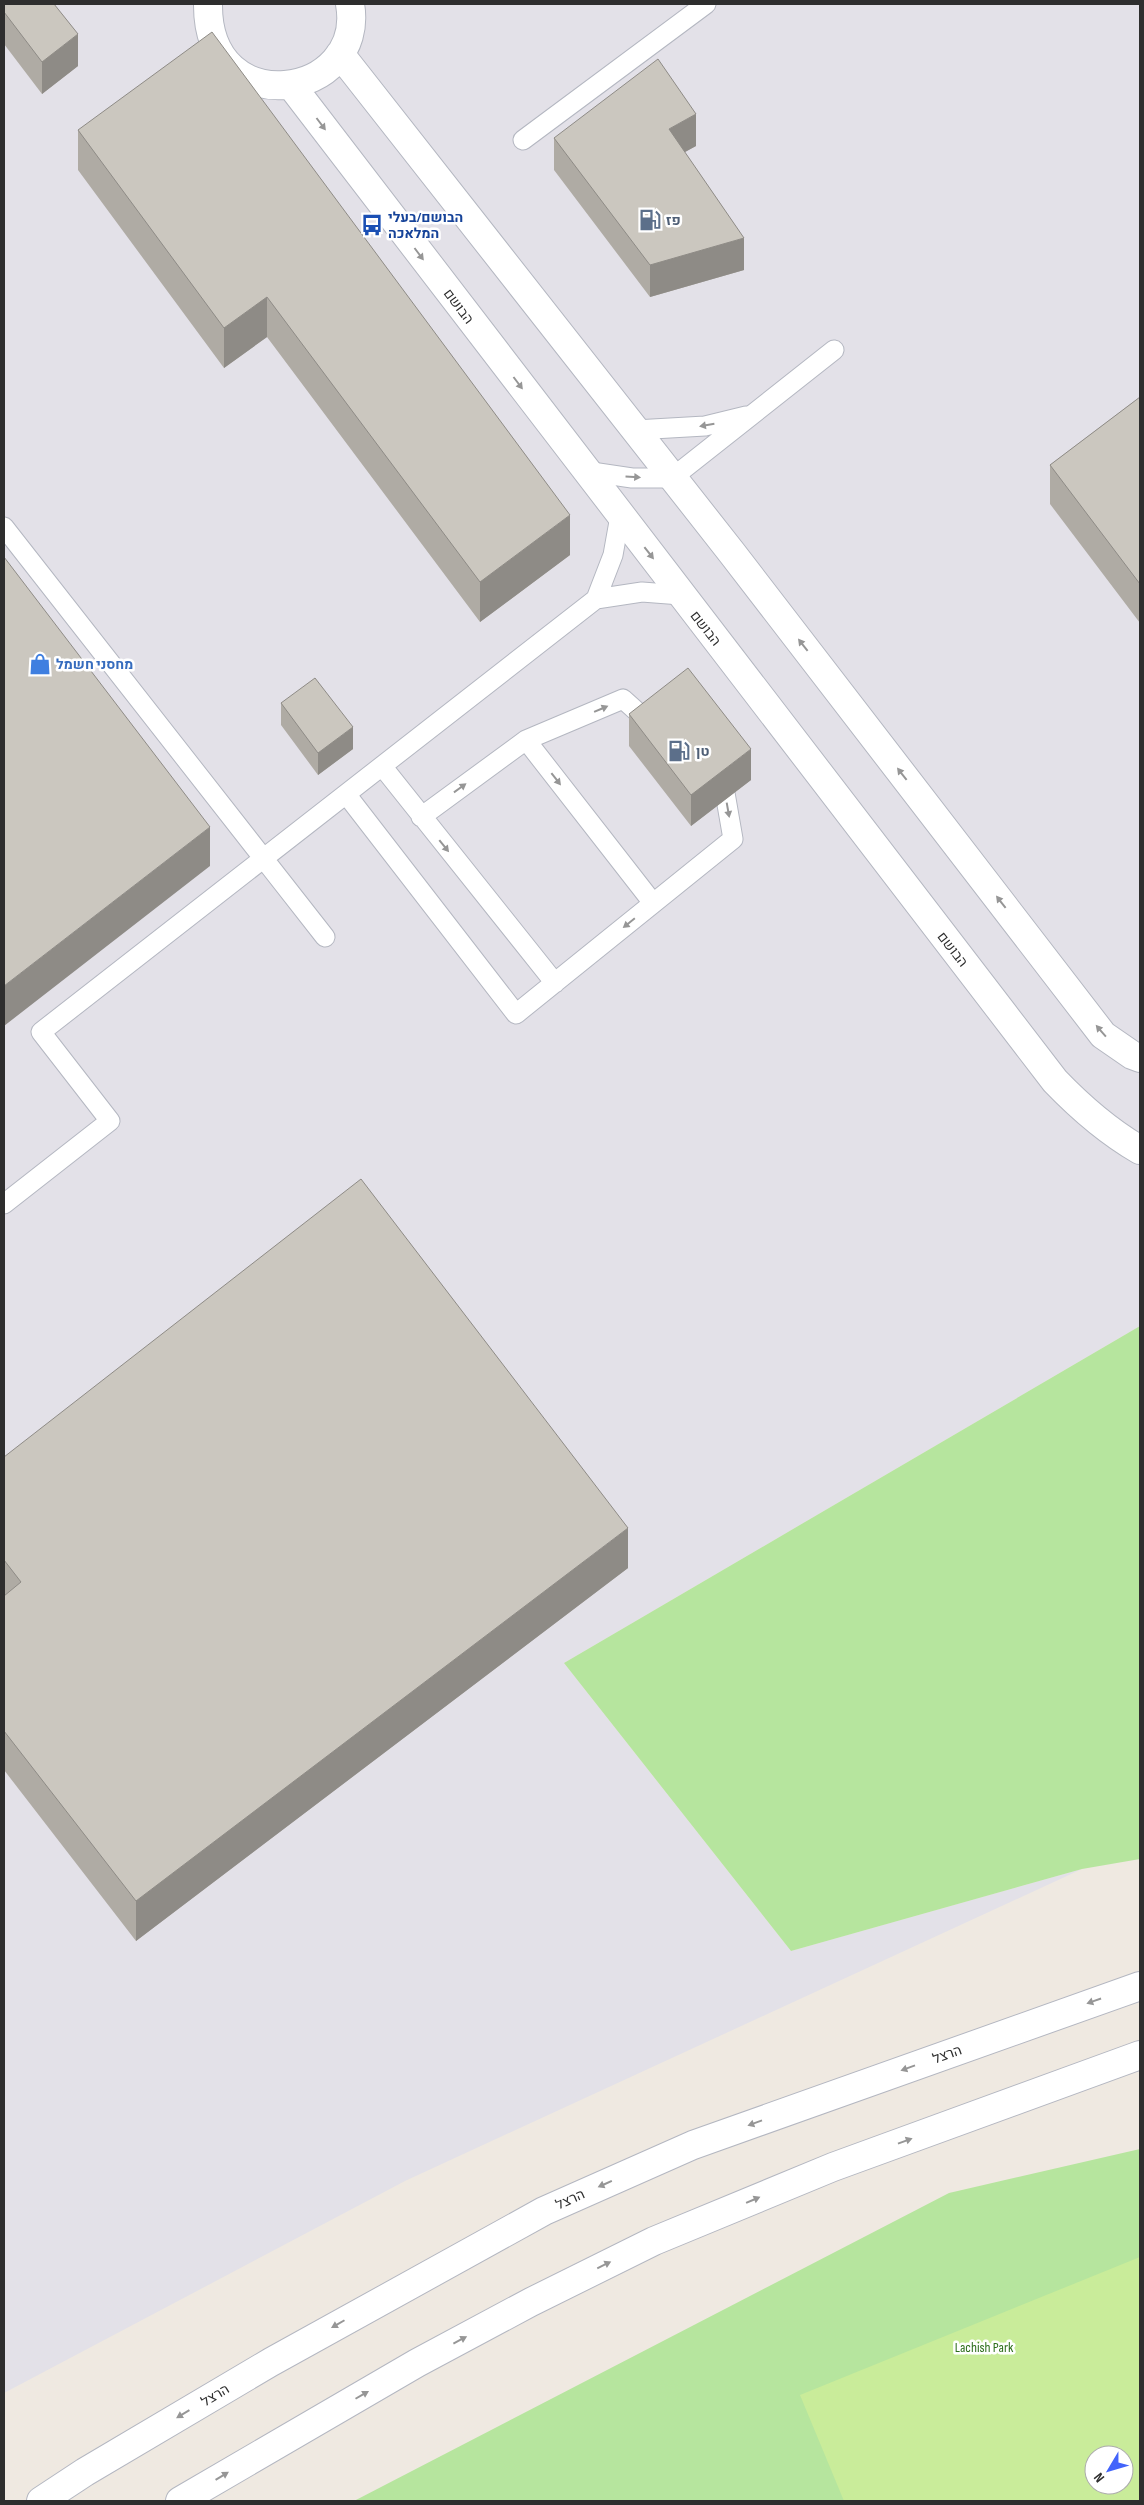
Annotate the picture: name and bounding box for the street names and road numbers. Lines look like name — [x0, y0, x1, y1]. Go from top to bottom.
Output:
street label: הבושם — [440, 285, 477, 327]
street label: הבושם — [687, 607, 725, 649]
street label: הבושם — [934, 928, 972, 970]
street label: הרצל — [930, 2041, 964, 2068]
street label: הרצל — [553, 2186, 587, 2213]
street label: הרצל — [198, 2380, 232, 2410]

